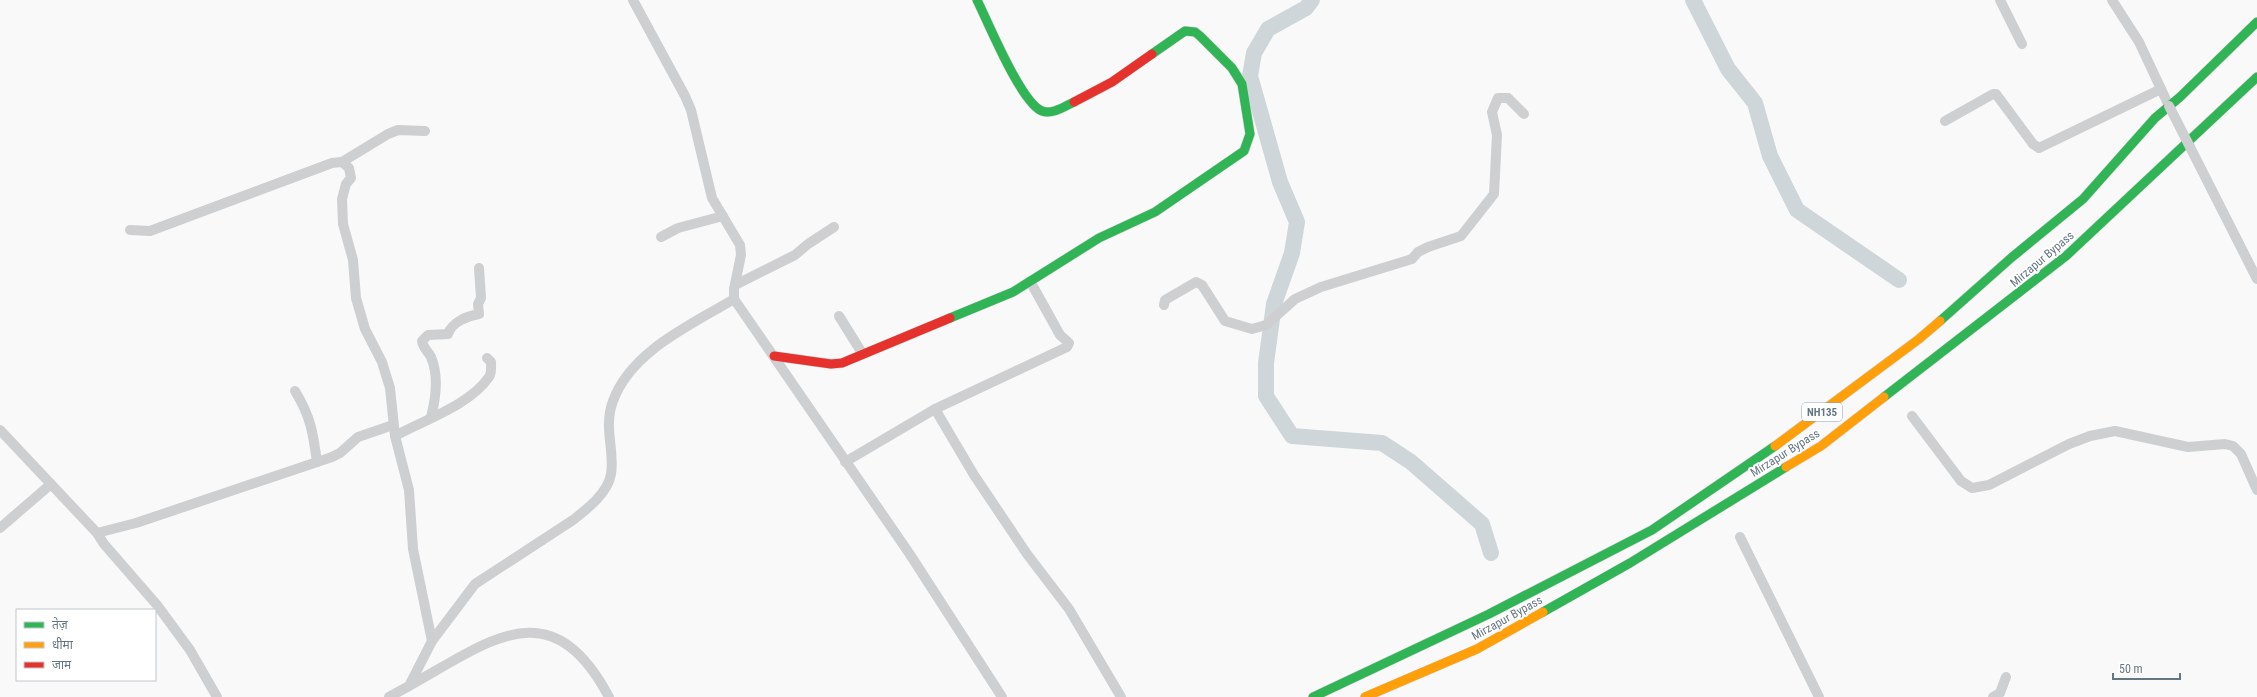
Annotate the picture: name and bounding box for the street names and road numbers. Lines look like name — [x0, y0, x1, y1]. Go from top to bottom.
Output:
street label: Mirzapur Bypass — [2007, 228, 2077, 290]
road number: NH135 — [1802, 403, 1842, 421]
street label: Mirzapur Bypass — [1748, 426, 1822, 480]
street label: Mirzapur Bypass — [1469, 593, 1545, 643]

